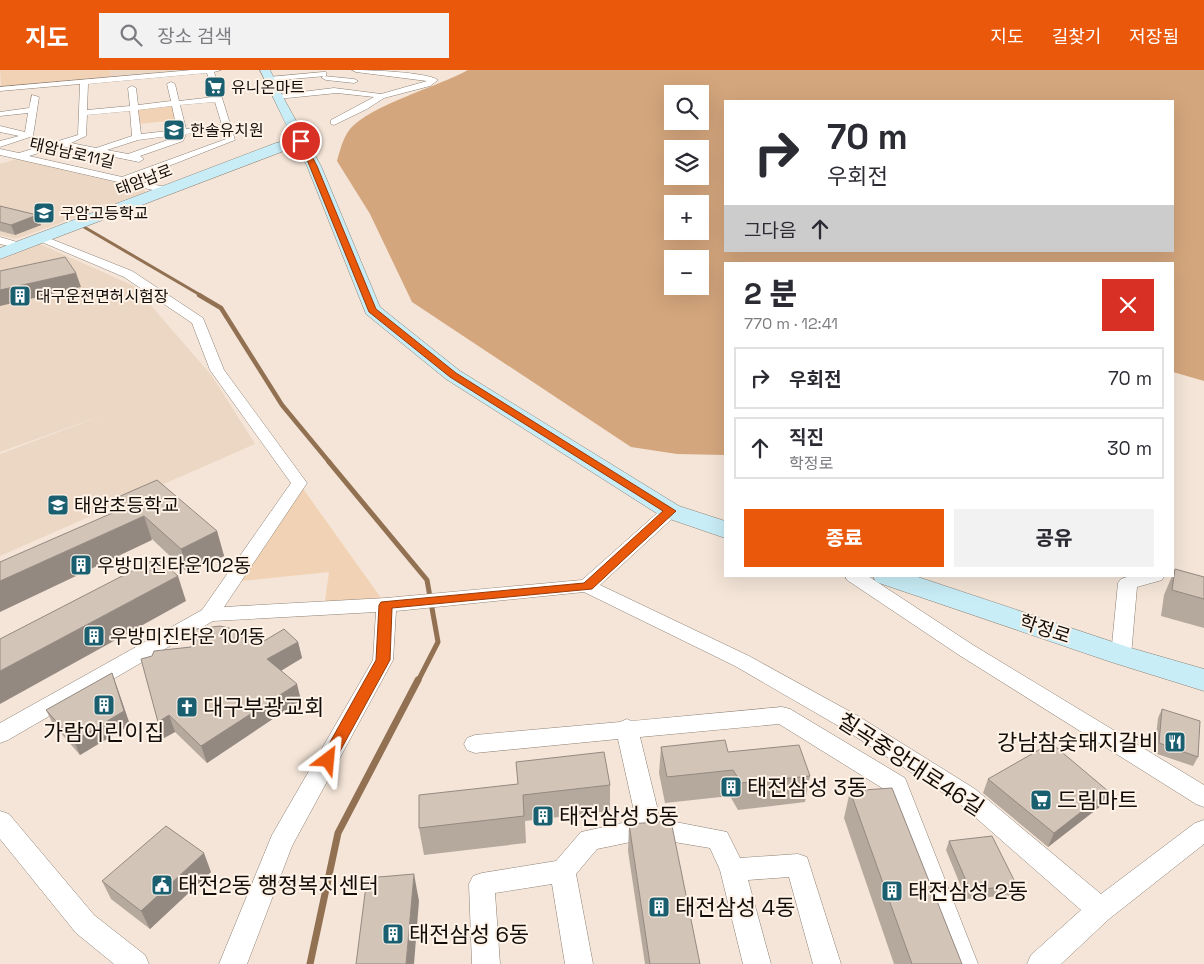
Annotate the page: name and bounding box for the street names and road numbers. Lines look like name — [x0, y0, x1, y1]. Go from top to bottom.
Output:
street label: 태암남로11길 — [27, 133, 117, 173]
street label: 태암남로 — [113, 160, 176, 200]
street label: 학정로 — [1016, 609, 1074, 649]
street label: 칠곡중앙대로46길 — [833, 706, 989, 822]

